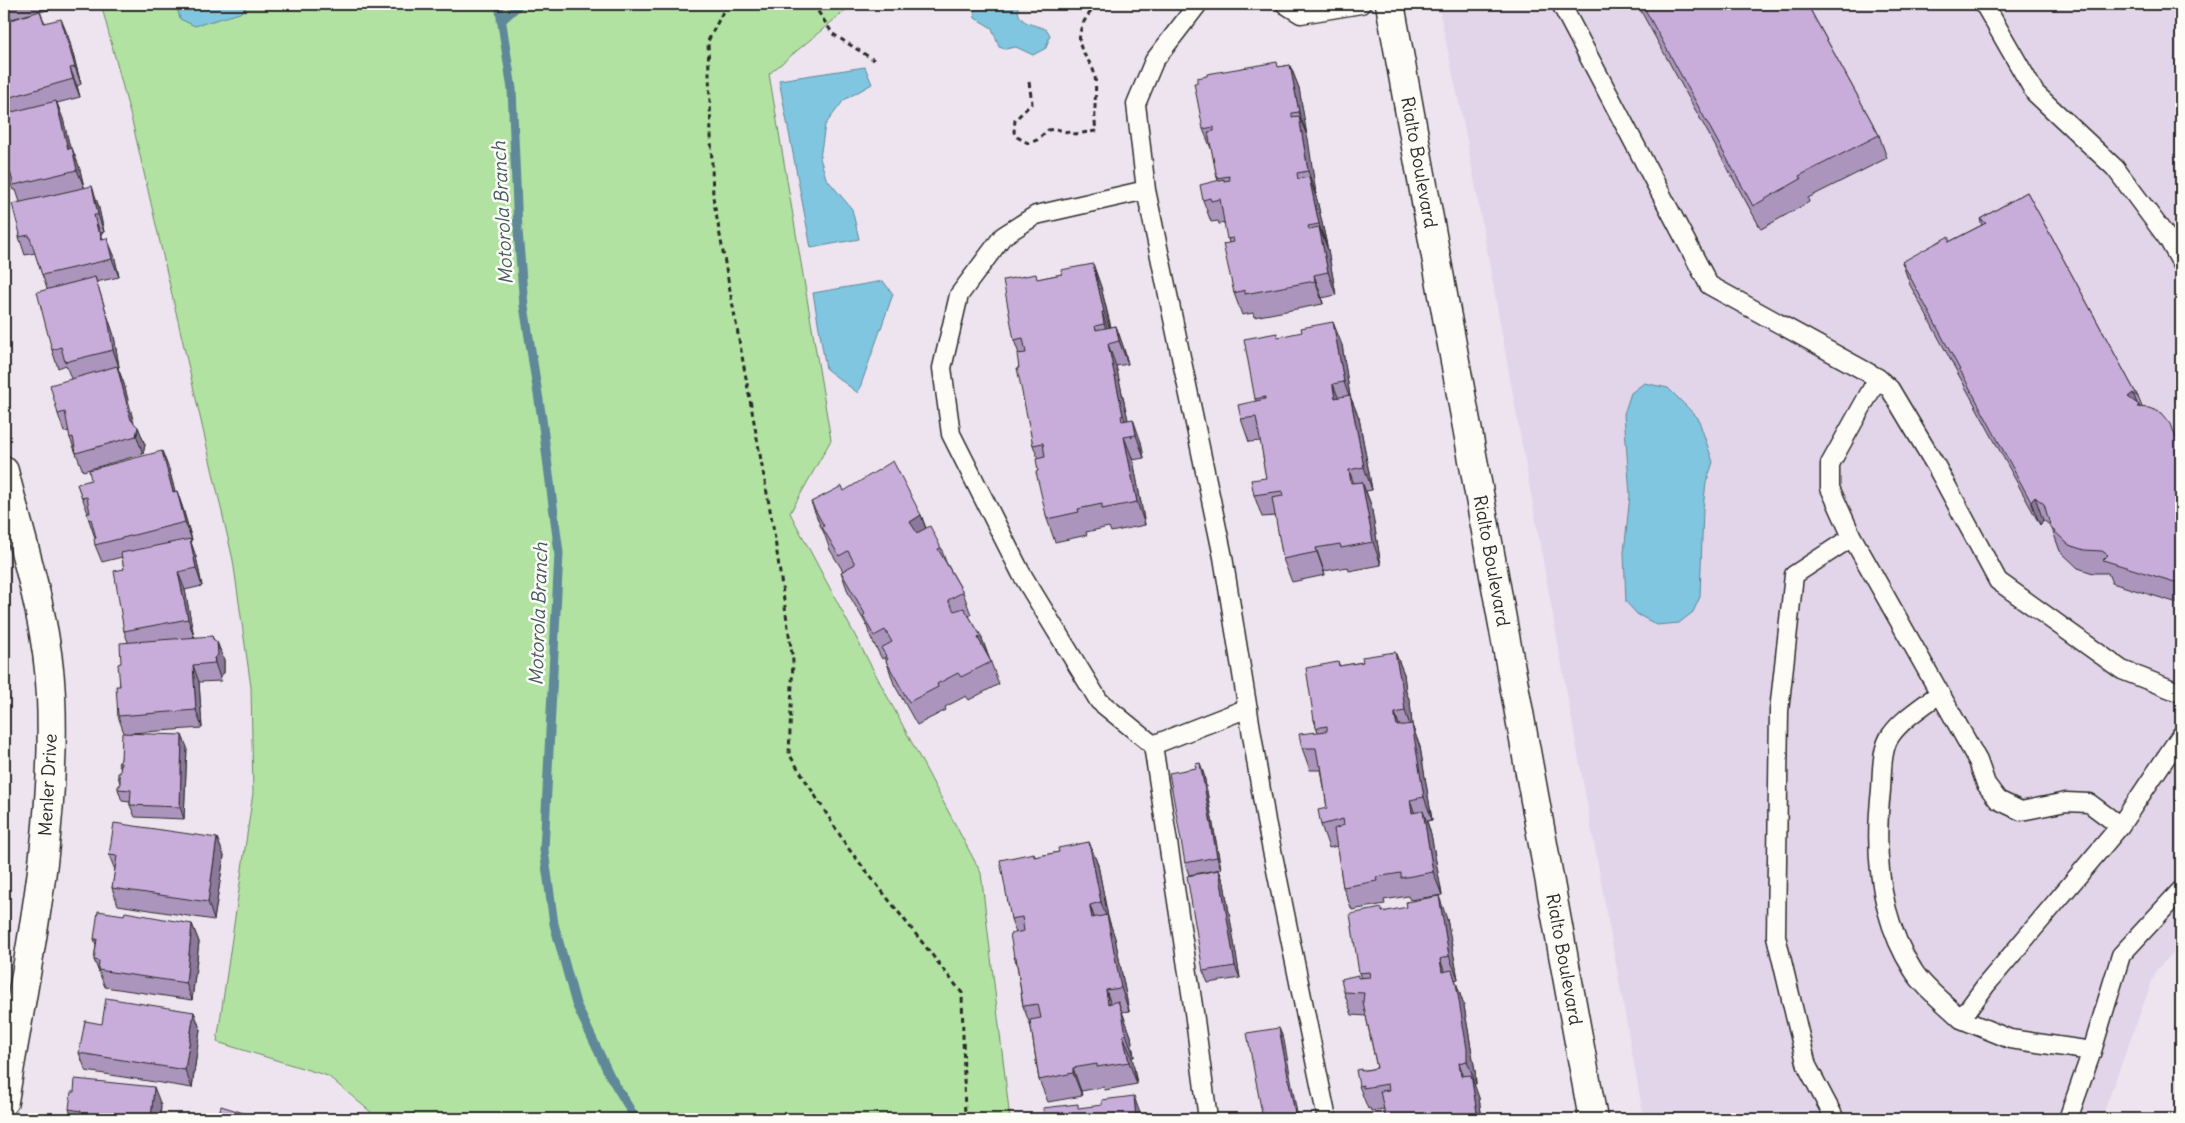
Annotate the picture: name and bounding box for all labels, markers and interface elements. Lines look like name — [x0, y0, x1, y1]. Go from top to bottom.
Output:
street label: Rialto Boulevard — [1396, 95, 1443, 230]
water label: Motorola Branch — [486, 140, 518, 285]
street label: Rialto Boulevard — [1469, 493, 1515, 629]
water label: Motorola Branch — [524, 541, 553, 686]
street label: Menler Drive — [33, 733, 62, 837]
street label: Rialto Boulevard — [1541, 892, 1588, 1027]

